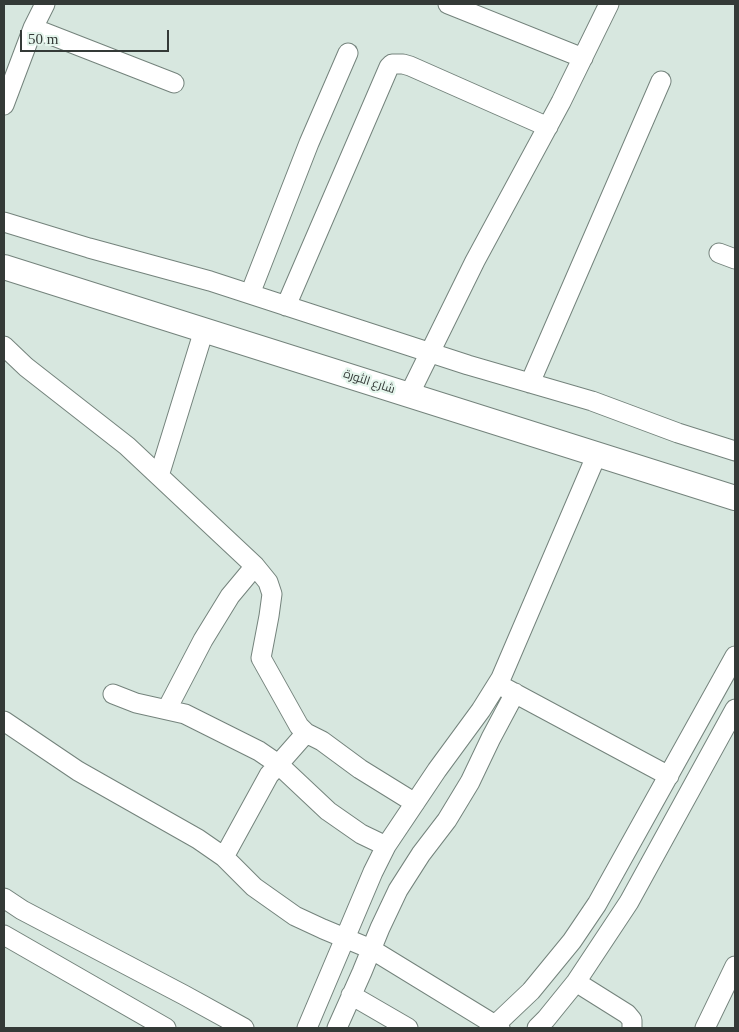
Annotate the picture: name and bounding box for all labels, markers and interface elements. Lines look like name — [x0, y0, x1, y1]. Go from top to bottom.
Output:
scale bar — [22, 20, 171, 52]
text: 50 m — [28, 31, 58, 47]
street label: شارع الثورة — [341, 367, 397, 397]

